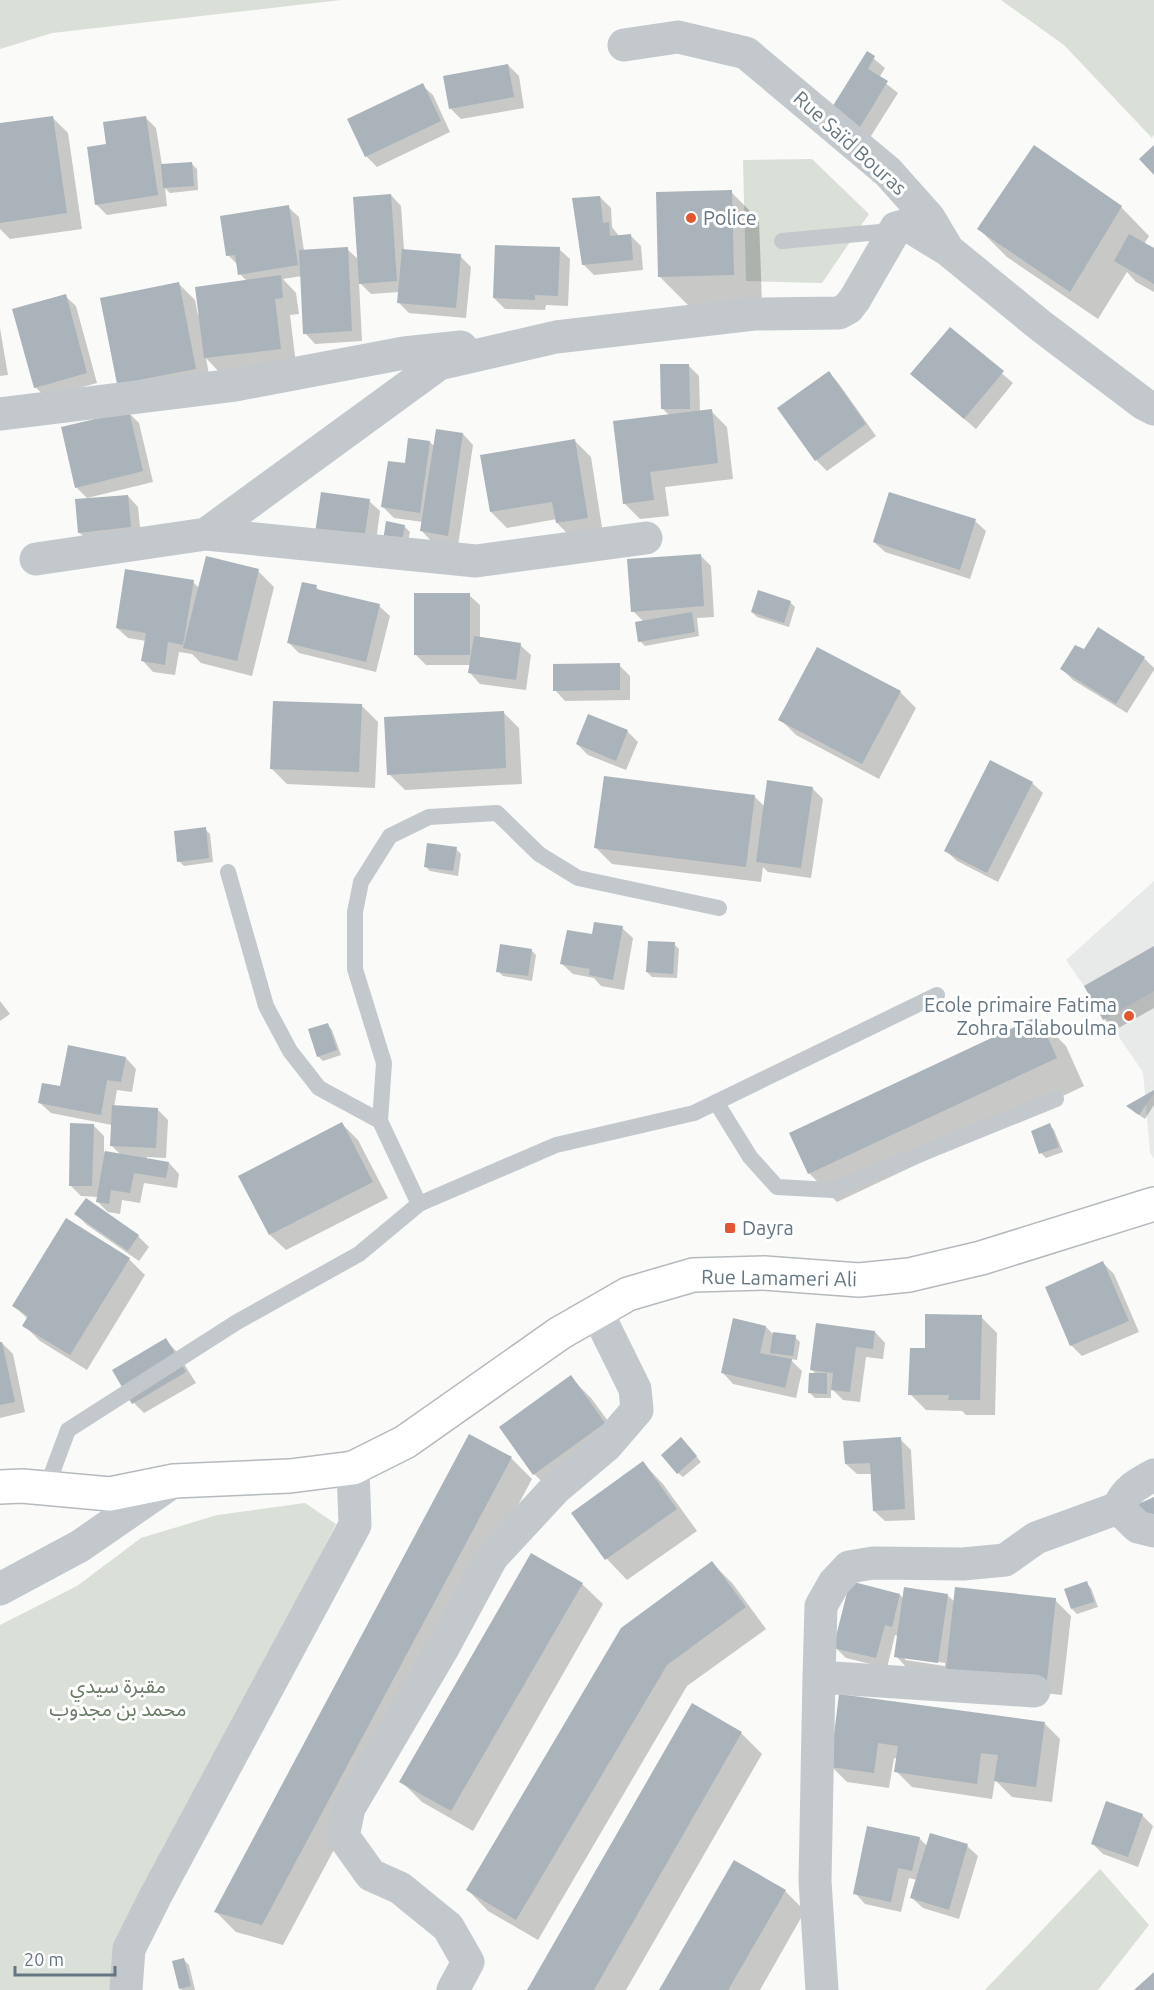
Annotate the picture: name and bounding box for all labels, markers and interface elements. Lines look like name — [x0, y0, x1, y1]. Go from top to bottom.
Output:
street label: Rue Saïd Bouras — [789, 86, 911, 199]
place label: Police — [703, 206, 757, 229]
marker: Police — [684, 211, 698, 225]
place label: Ecole primaire Fatima Zohra Talaboulma — [924, 993, 1117, 1039]
marker: Ecole primaire Fatima Zohra Talaboulma — [1122, 1009, 1136, 1023]
place label: Dayra — [742, 1216, 794, 1239]
marker: Dayra — [723, 1221, 737, 1235]
street label: Rue Lamameri Ali — [701, 1265, 857, 1290]
park label: مقبرة سيدي محمد بن مجدوب — [49, 1674, 187, 1721]
scale bar — [15, 1939, 116, 1977]
text: 20 m — [24, 1949, 64, 1969]

